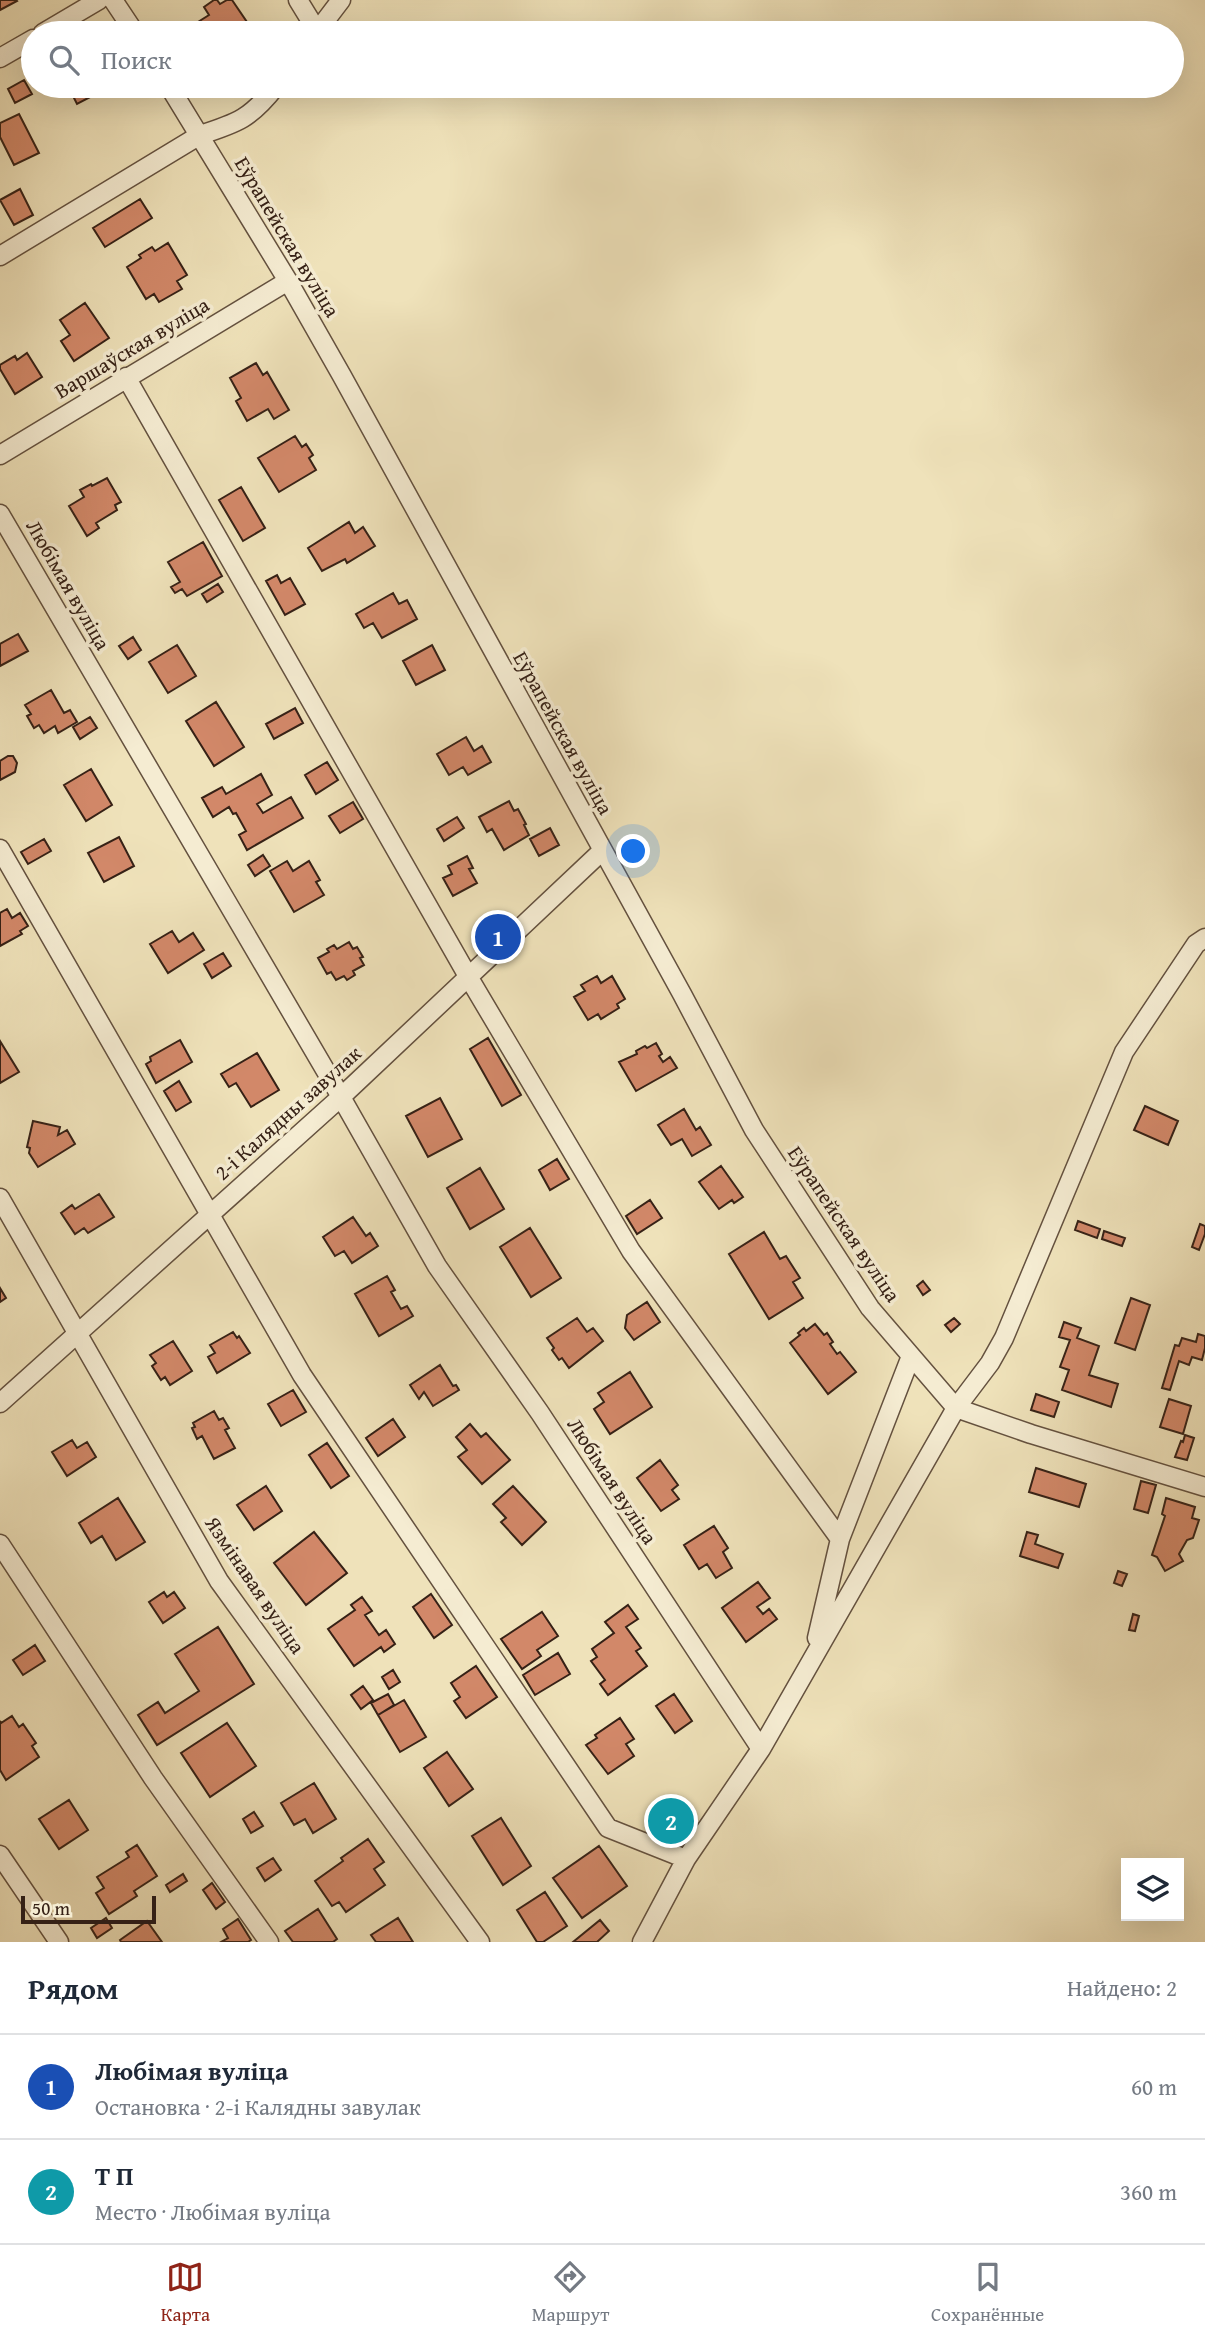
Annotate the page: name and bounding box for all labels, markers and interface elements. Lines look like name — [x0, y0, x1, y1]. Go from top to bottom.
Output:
search box — [21, 21, 1184, 98]
text: Поиск — [101, 40, 172, 79]
icon: search — [45, 41, 83, 79]
street label: Еўрапейская вуліца — [227, 150, 348, 323]
street label: Варшаўская вуліца — [48, 289, 215, 406]
street label: Любімая вуліца — [19, 514, 118, 656]
street label: Еўрапейская вуліца — [506, 645, 621, 820]
your location — [616, 834, 650, 868]
pin: 1 — [475, 911, 521, 963]
street label: 2-і Калядны завулак — [207, 1038, 368, 1187]
street label: Еўрапейская вуліца — [780, 1139, 908, 1308]
street label: Любімая вуліца — [560, 1411, 665, 1550]
street label: Язмінавая вуліца — [197, 1509, 313, 1660]
pin: 2 — [648, 1795, 694, 1847]
map controls — [1121, 1858, 1184, 1921]
button: layers — [1121, 1858, 1184, 1921]
scale bar — [21, 1893, 156, 1925]
text: 50 m — [32, 1894, 70, 1922]
text: Рядом — [28, 1966, 119, 2010]
text: Найдено: 2 — [1067, 1971, 1177, 2004]
text: Любімая вуліца — [95, 2051, 288, 2090]
text: 1 — [45, 2070, 57, 2103]
text: 60 m — [1131, 2070, 1177, 2103]
text: Остановка · 2-і Калядны завулак — [95, 2090, 421, 2123]
text: Т П — [95, 2156, 134, 2195]
text: 2 — [45, 2175, 57, 2208]
text: 360 m — [1120, 2175, 1177, 2208]
text: Место · Любімая вуліца — [95, 2195, 331, 2228]
tab: Карта — [161, 2258, 210, 2328]
tab: Маршрут — [532, 2258, 609, 2328]
tab: Сохранённые — [931, 2258, 1044, 2328]

